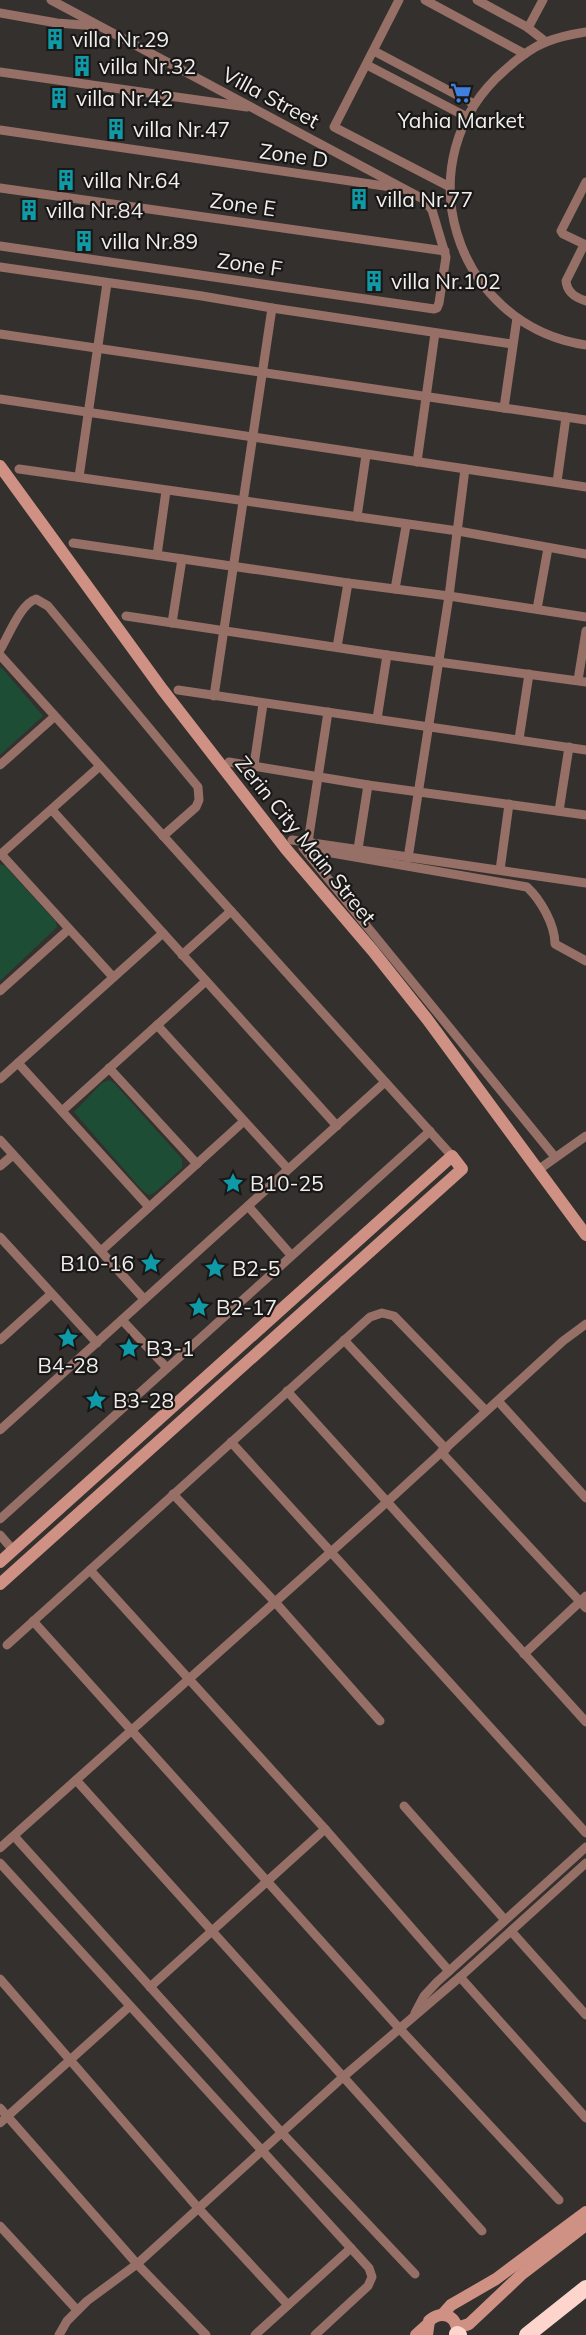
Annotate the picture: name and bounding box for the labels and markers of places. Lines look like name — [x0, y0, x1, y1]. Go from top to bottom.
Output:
place label: villa Nr.29 — [72, 26, 169, 52]
building icon: villa Nr.29 — [43, 27, 67, 51]
place label: villa Nr.32 — [99, 53, 196, 79]
building icon: villa Nr.32 — [70, 54, 94, 78]
supermarket icon: Yahia Market — [449, 81, 473, 105]
place label: villa Nr.42 — [76, 85, 173, 111]
building icon: villa Nr.42 — [47, 86, 71, 110]
place label: Yahia Market — [397, 107, 524, 133]
place label: villa Nr.47 — [133, 116, 230, 142]
building icon: villa Nr.47 — [104, 117, 128, 141]
place label: villa Nr.64 — [83, 167, 180, 193]
building icon: villa Nr.64 — [54, 168, 78, 192]
place label: villa Nr.77 — [376, 186, 473, 212]
building icon: villa Nr.77 — [347, 187, 371, 211]
place label: villa Nr.84 — [46, 197, 143, 223]
building icon: villa Nr.84 — [17, 198, 41, 222]
place label: villa Nr.89 — [101, 228, 198, 254]
building icon: villa Nr.89 — [72, 229, 96, 253]
place label: villa Nr.102 — [391, 268, 501, 294]
building icon: villa Nr.102 — [362, 269, 386, 293]
place label: B10-25 — [250, 1170, 324, 1196]
place icon: B10-25 — [221, 1171, 245, 1195]
place label: B10-16 — [60, 1250, 134, 1276]
place icon: B10-16 — [139, 1251, 163, 1275]
place label: B2-5 — [232, 1255, 280, 1281]
place icon: B2-5 — [203, 1256, 227, 1280]
place label: B2-17 — [216, 1294, 277, 1320]
place icon: B2-17 — [187, 1295, 211, 1319]
place icon: B4-28 — [56, 1326, 80, 1350]
place label: B3-1 — [146, 1335, 194, 1361]
place icon: B3-1 — [117, 1336, 141, 1360]
place label: B4-28 — [37, 1352, 99, 1378]
place label: B3-28 — [113, 1387, 174, 1413]
place icon: B3-28 — [84, 1388, 108, 1412]

